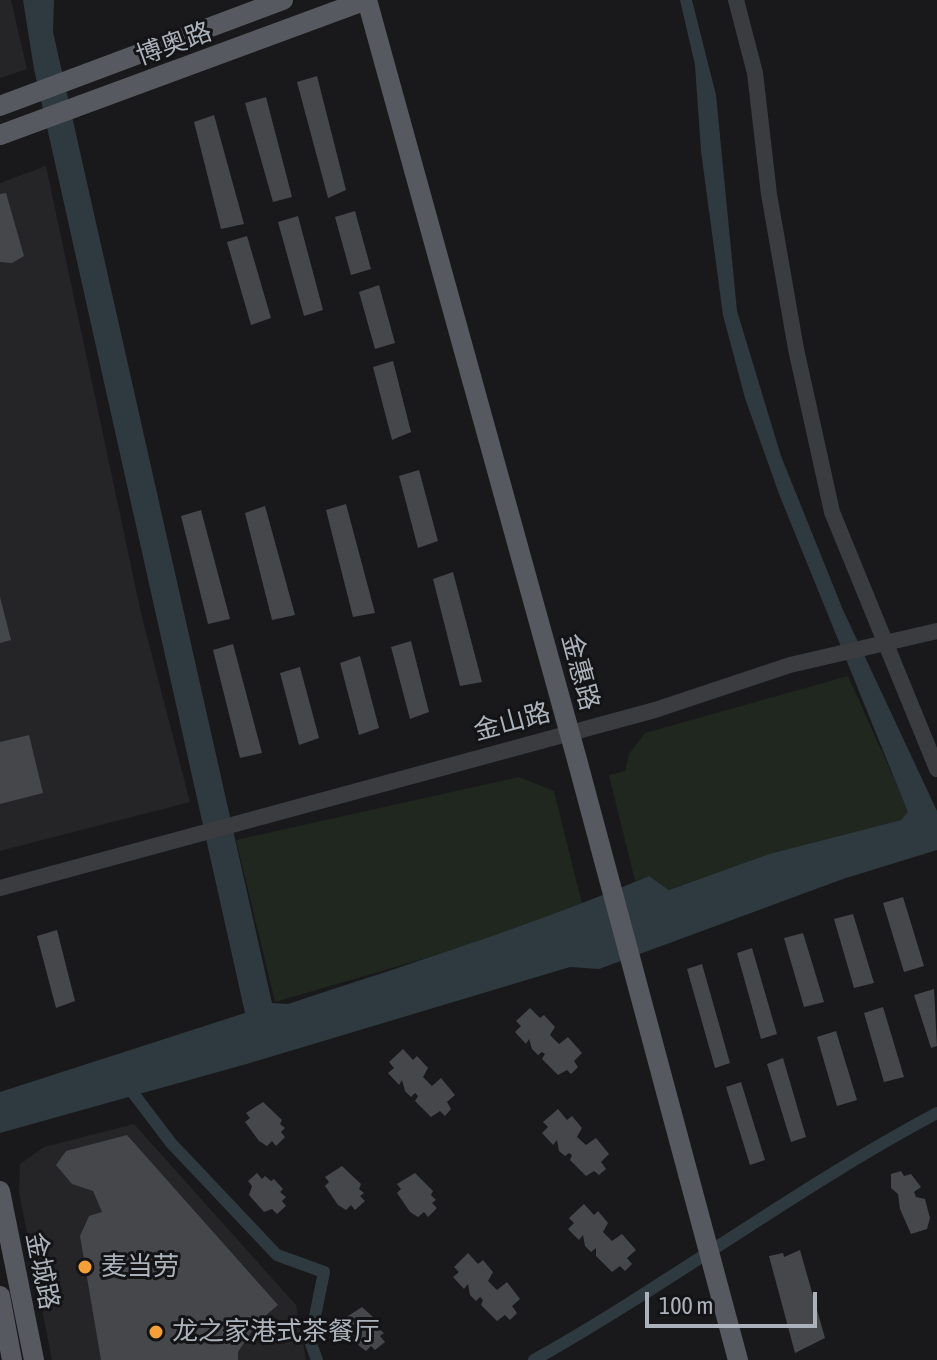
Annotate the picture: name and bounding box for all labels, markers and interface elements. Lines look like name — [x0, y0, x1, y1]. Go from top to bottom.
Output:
street label: 博奥路 — [132, 16, 216, 72]
street label: 金惠路 — [555, 630, 605, 714]
street label: 金山路 — [470, 697, 554, 747]
street label: 金城路 — [19, 1230, 65, 1312]
place label: 麦当劳 — [101, 1251, 179, 1283]
marker: 麦当劳 — [76, 1258, 94, 1276]
scale bar — [649, 1276, 821, 1326]
text: 100 m — [659, 1292, 713, 1319]
place label: 龙之家港式茶餐厅 — [172, 1316, 380, 1348]
marker: 龙之家港式茶餐厅 — [147, 1323, 165, 1341]

